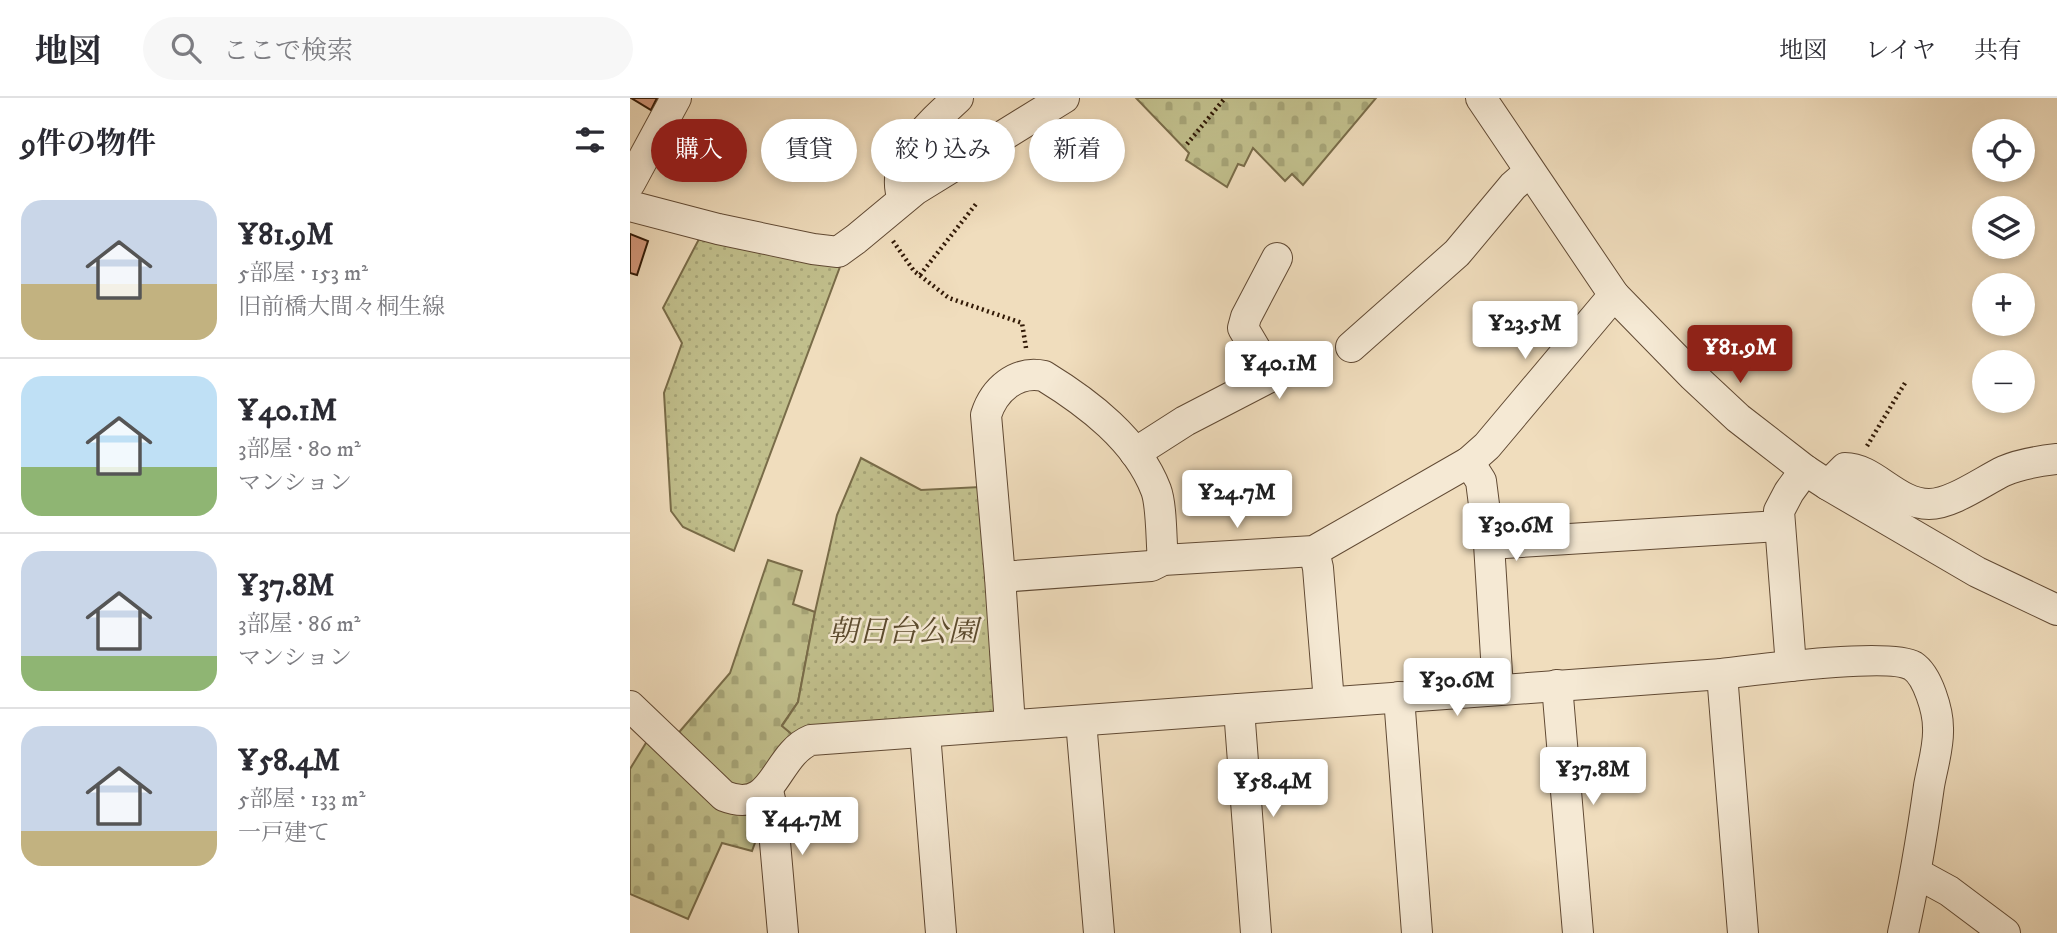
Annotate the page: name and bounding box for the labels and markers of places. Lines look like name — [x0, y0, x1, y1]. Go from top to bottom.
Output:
pin: ¥23.5M — [1468, 302, 1582, 361]
pin: ¥81.9M — [1683, 326, 1797, 385]
pin: ¥40.1M — [1222, 342, 1336, 401]
pin: ¥24.7M — [1180, 470, 1294, 530]
pin: ¥30.6M — [1459, 504, 1573, 563]
pin: ¥30.6M — [1400, 658, 1514, 718]
pin: ¥37.8M — [1536, 748, 1650, 807]
pin: ¥58.4M — [1216, 760, 1330, 819]
pin: ¥44.7M — [745, 798, 859, 857]

